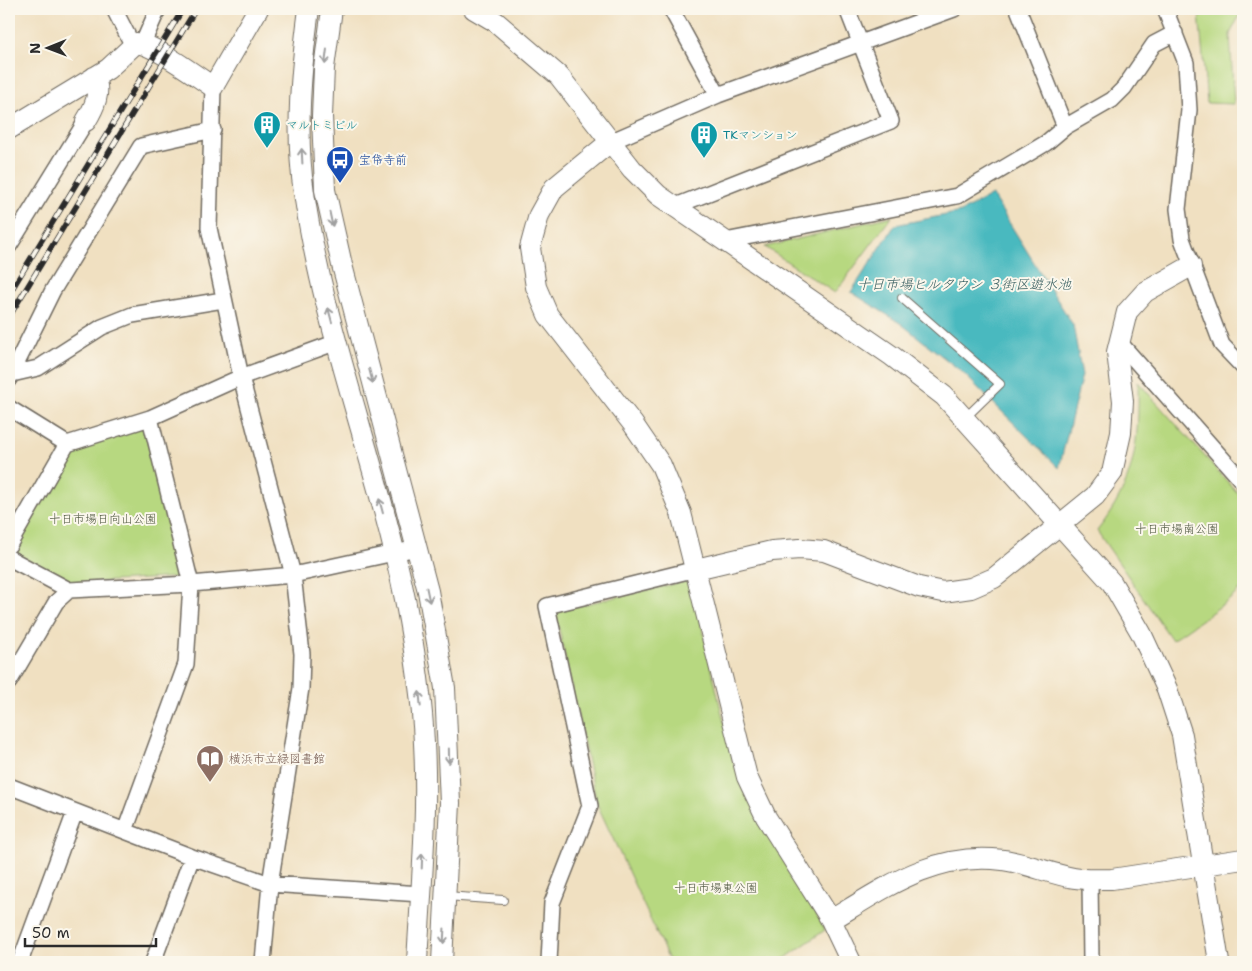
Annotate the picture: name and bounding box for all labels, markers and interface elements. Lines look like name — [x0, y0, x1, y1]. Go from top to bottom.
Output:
north arrow — [22, 22, 72, 72]
text: N — [26, 43, 44, 54]
one-way arrow — [321, 49, 331, 65]
building icon: マルトミビル — [252, 110, 282, 149]
place label: マルトミビル — [286, 117, 358, 133]
building icon: TKマンション — [689, 120, 719, 159]
place label: TKマンション — [723, 127, 797, 143]
bus stop icon: 宝帒寺前 — [325, 145, 355, 184]
one-way arrow — [297, 148, 306, 164]
place label: 宝帒寺前 — [359, 152, 407, 168]
one-way arrow — [327, 210, 337, 226]
water label: 十日市場ヒルタウン ３街区遊水池 — [857, 275, 1072, 293]
one-way arrow — [325, 308, 335, 324]
one-way arrow — [367, 368, 377, 384]
one-way arrow — [376, 498, 385, 514]
park label: 十日市場日向山公園 — [49, 511, 157, 527]
park label: 十日市場南公園 — [1135, 521, 1219, 537]
one-way arrow — [424, 587, 434, 603]
one-way arrow — [415, 691, 425, 707]
library icon: 横浜市立緑図書館 — [195, 744, 225, 783]
one-way arrow — [444, 748, 454, 764]
place label: 横浜市立緑図書館 — [229, 751, 325, 767]
one-way arrow — [418, 853, 427, 869]
park label: 十日市場東公園 — [674, 880, 758, 896]
scale bar — [25, 916, 156, 948]
text: 50 m — [32, 923, 70, 943]
one-way arrow — [439, 928, 448, 944]

